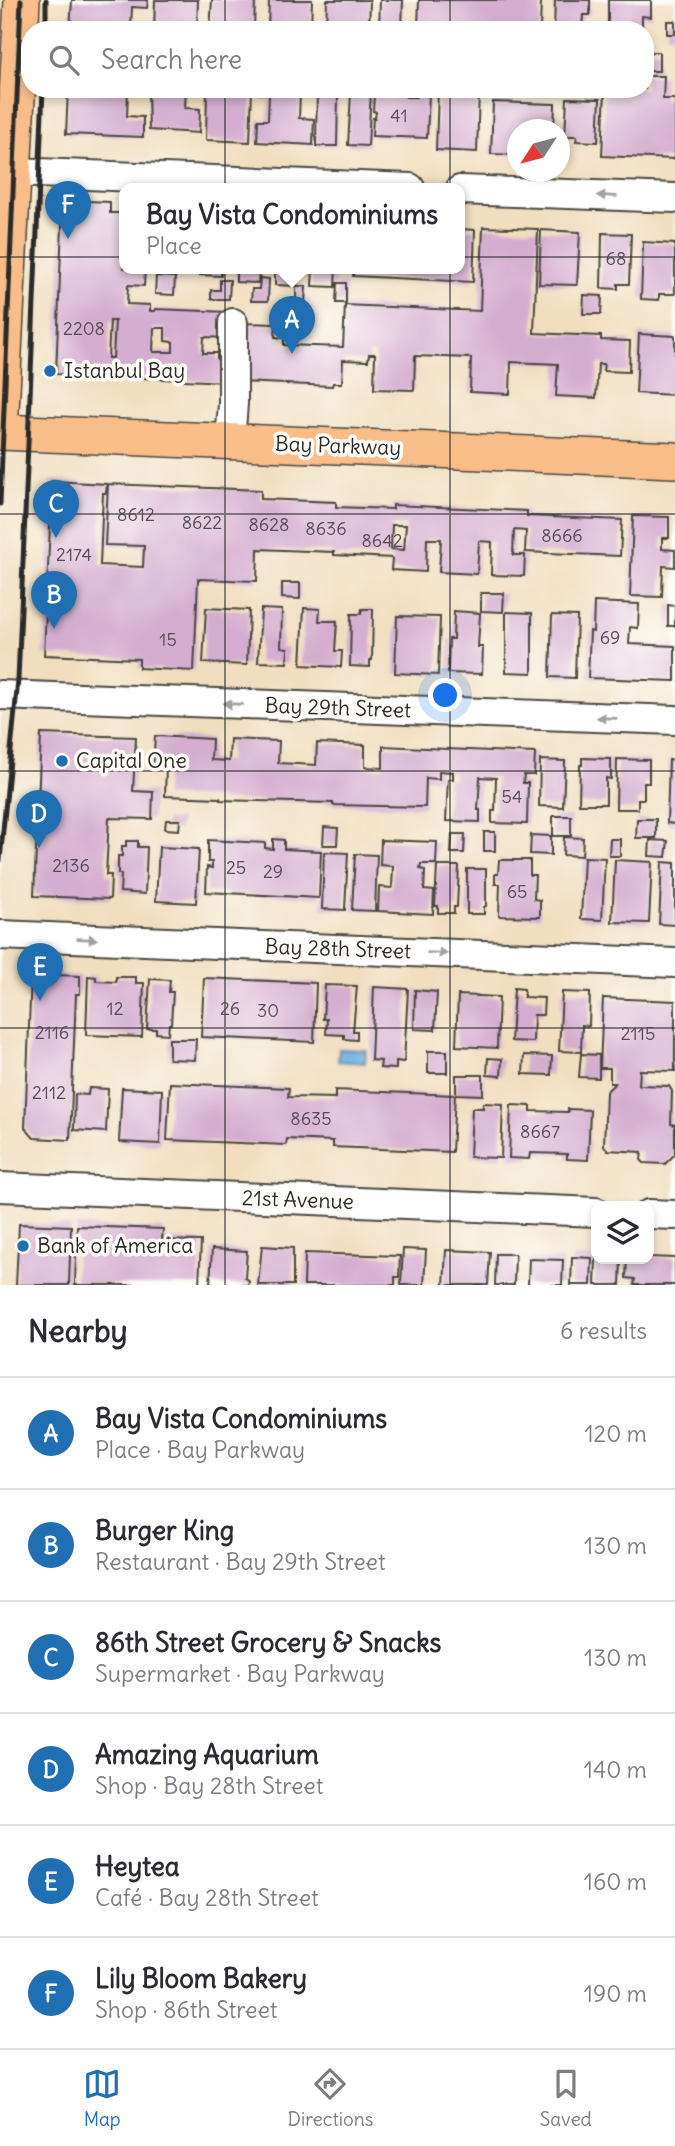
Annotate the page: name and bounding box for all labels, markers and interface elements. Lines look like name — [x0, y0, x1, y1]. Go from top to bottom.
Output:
search box — [21, 21, 654, 98]
icon: search — [45, 41, 83, 79]
text: Search here — [101, 43, 242, 76]
house number: 41 — [390, 104, 408, 127]
north arrow — [507, 119, 570, 182]
pin: F — [45, 181, 91, 239]
popup — [119, 183, 465, 274]
one-way arrow — [596, 190, 618, 201]
text: Bay Vista Condominiums — [146, 198, 438, 231]
text: Place — [146, 231, 202, 260]
house number: 68 — [606, 247, 626, 270]
pin: A — [269, 296, 315, 354]
house number: 2208 — [63, 317, 105, 340]
place label: Istanbul Bay — [64, 357, 185, 384]
marker: Istanbul Bay — [42, 363, 58, 379]
street label: Bay Parkway — [274, 430, 402, 461]
pin: C — [33, 480, 79, 538]
house number: 8612 — [117, 503, 155, 526]
house number: 8622 — [182, 511, 222, 534]
house number: 8628 — [249, 513, 290, 536]
house number: 8636 — [305, 517, 347, 540]
house number: 8666 — [541, 524, 583, 547]
house number: 8642 — [361, 529, 403, 552]
house number: 2174 — [56, 543, 92, 566]
pin: B — [31, 571, 77, 629]
house number: 69 — [600, 626, 620, 649]
house number: 15 — [159, 628, 177, 651]
your location — [428, 678, 462, 712]
street label: Bay 29th Street — [264, 691, 412, 724]
one-way arrow — [221, 698, 243, 709]
one-way arrow — [596, 712, 618, 723]
place label: Capital One — [76, 747, 187, 774]
marker: Capital One — [54, 753, 70, 769]
house number: 54 — [502, 785, 522, 808]
pin: D — [16, 790, 62, 848]
house number: 2136 — [52, 854, 90, 877]
house number: 25 — [226, 856, 246, 879]
house number: 29 — [263, 860, 283, 883]
house number: 65 — [507, 880, 527, 903]
street label: Bay 28th Street — [264, 932, 412, 965]
one-way arrow — [76, 933, 98, 944]
pin: E — [17, 943, 63, 1001]
one-way arrow — [426, 948, 448, 959]
house number: 12 — [106, 997, 124, 1020]
house number: 26 — [220, 997, 240, 1020]
house number: 30 — [257, 999, 279, 1022]
house number: 2116 — [35, 1021, 69, 1044]
house number: 2115 — [621, 1022, 655, 1045]
house number: 2112 — [32, 1081, 66, 1104]
house number: 8635 — [290, 1107, 332, 1130]
house number: 8667 — [520, 1120, 560, 1143]
street label: 21st Avenue — [242, 1184, 354, 1215]
map controls — [591, 1201, 654, 1264]
button: layers — [591, 1201, 654, 1264]
place label: Bank of America — [37, 1232, 193, 1259]
marker: Bank of America — [15, 1238, 31, 1254]
text: Nearby — [28, 1312, 128, 1350]
text: 6 results — [560, 1316, 647, 1345]
text: Bay Vista Condominiums — [95, 1402, 387, 1435]
text: A — [44, 1419, 58, 1448]
text: 120 m — [584, 1419, 647, 1448]
text: Place · Bay Parkway — [95, 1435, 305, 1464]
text: Burger King — [95, 1514, 234, 1547]
text: B — [43, 1531, 59, 1560]
text: 130 m — [584, 1531, 647, 1560]
text: Restaurant · Bay 29th Street — [95, 1547, 386, 1576]
text: 86th Street Grocery & Snacks — [95, 1626, 441, 1659]
text: C — [43, 1643, 59, 1672]
text: 130 m — [584, 1643, 647, 1672]
text: Supermarket · Bay Parkway — [95, 1659, 385, 1688]
text: Amazing Aquarium — [95, 1738, 319, 1771]
text: D — [43, 1755, 59, 1784]
text: 140 m — [584, 1755, 647, 1784]
text: Shop · Bay 28th Street — [95, 1771, 324, 1800]
text: Heytea — [95, 1850, 180, 1883]
text: E — [44, 1867, 58, 1896]
text: 160 m — [584, 1867, 647, 1896]
text: Café · Bay 28th Street — [95, 1883, 319, 1912]
text: Lily Bloom Bakery — [95, 1962, 307, 1995]
text: F — [44, 1979, 58, 2008]
text: 190 m — [584, 1979, 647, 2008]
text: Shop · 86th Street — [95, 1995, 278, 2024]
tab: Map — [83, 2065, 121, 2131]
tab: Directions — [288, 2065, 373, 2131]
tab: Saved — [540, 2065, 592, 2131]

